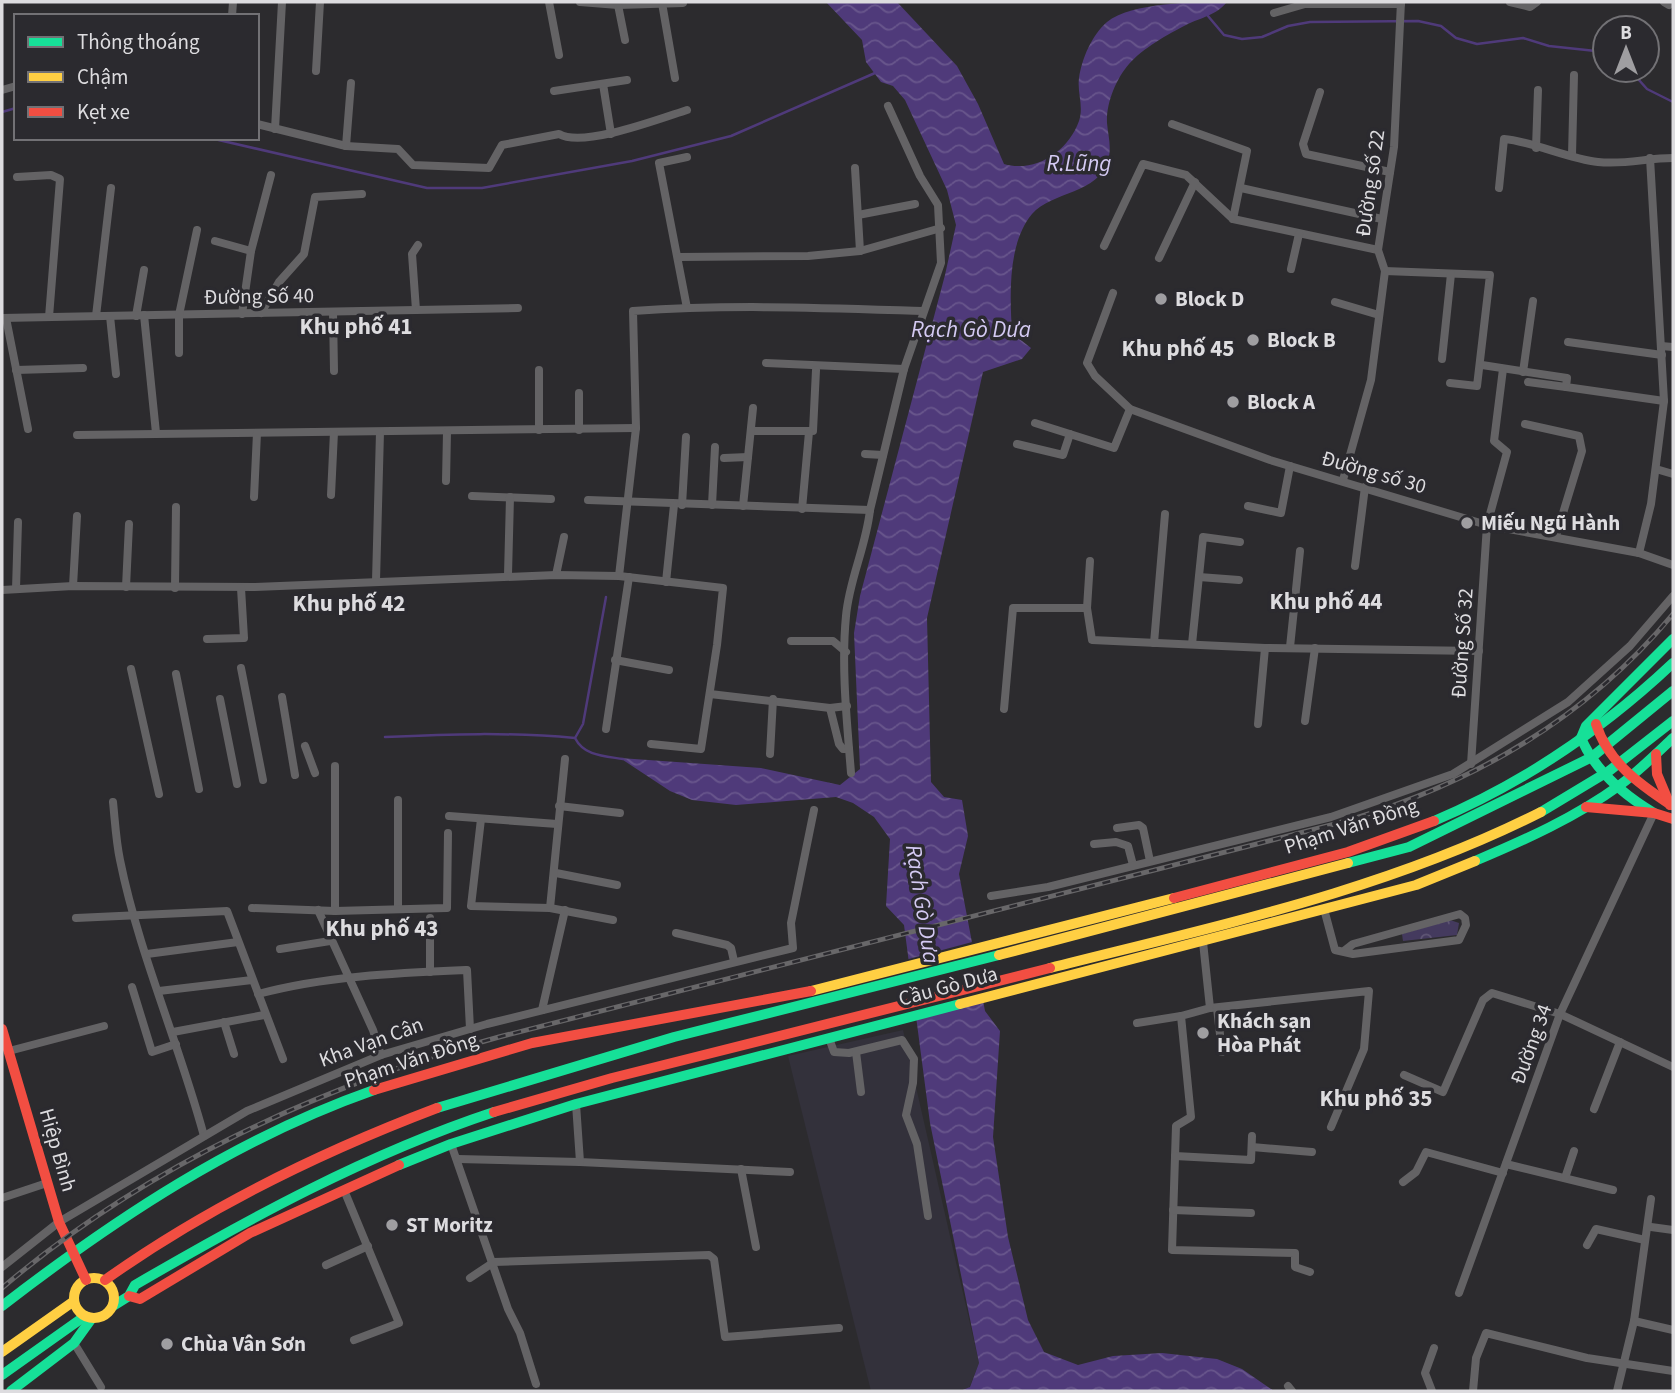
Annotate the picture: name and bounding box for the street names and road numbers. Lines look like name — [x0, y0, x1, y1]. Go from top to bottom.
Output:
street label: Đường số 22 — [1348, 128, 1392, 238]
street label: Đường Số 40 — [204, 280, 314, 312]
street label: Đường số 30 — [1318, 443, 1430, 501]
street label: Đường Số 32 — [1443, 587, 1481, 699]
street label: Phạm Văn Đồng — [1280, 790, 1422, 862]
street label: Cầu Gò Dưa — [895, 958, 1001, 1014]
street label: Đường 34 — [1503, 1000, 1559, 1088]
street label: Kha Vạn Cân — [315, 1009, 427, 1075]
street label: Phạm Văn Đồng — [340, 1024, 482, 1096]
street label: Hiệp Bình — [32, 1105, 84, 1195]

